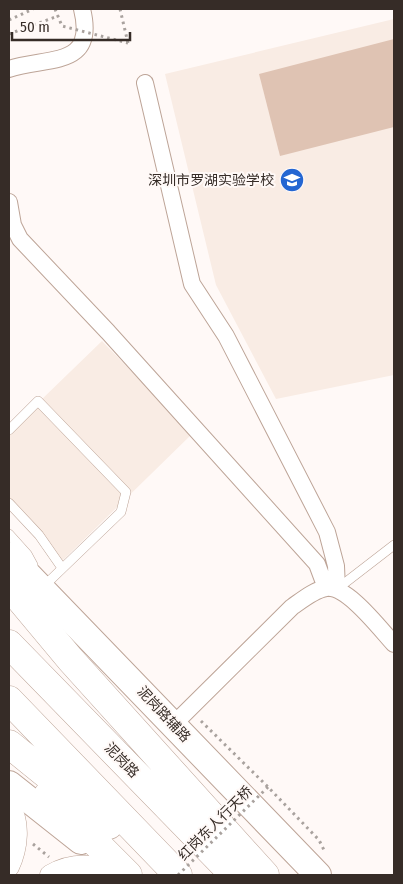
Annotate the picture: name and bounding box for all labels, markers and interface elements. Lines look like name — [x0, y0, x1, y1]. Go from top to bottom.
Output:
scale bar — [12, 10, 130, 42]
text: 50 m — [20, 18, 50, 36]
school or university icon: 深圳市罗湖实验学校 — [279, 167, 305, 193]
place label: 深圳市罗湖实验学校 — [148, 172, 274, 189]
street label: 泥岗路辅路 — [134, 683, 194, 746]
street label: 泥岗路 — [101, 739, 142, 781]
street label: 红岗东人行天桥 — [175, 783, 256, 864]

